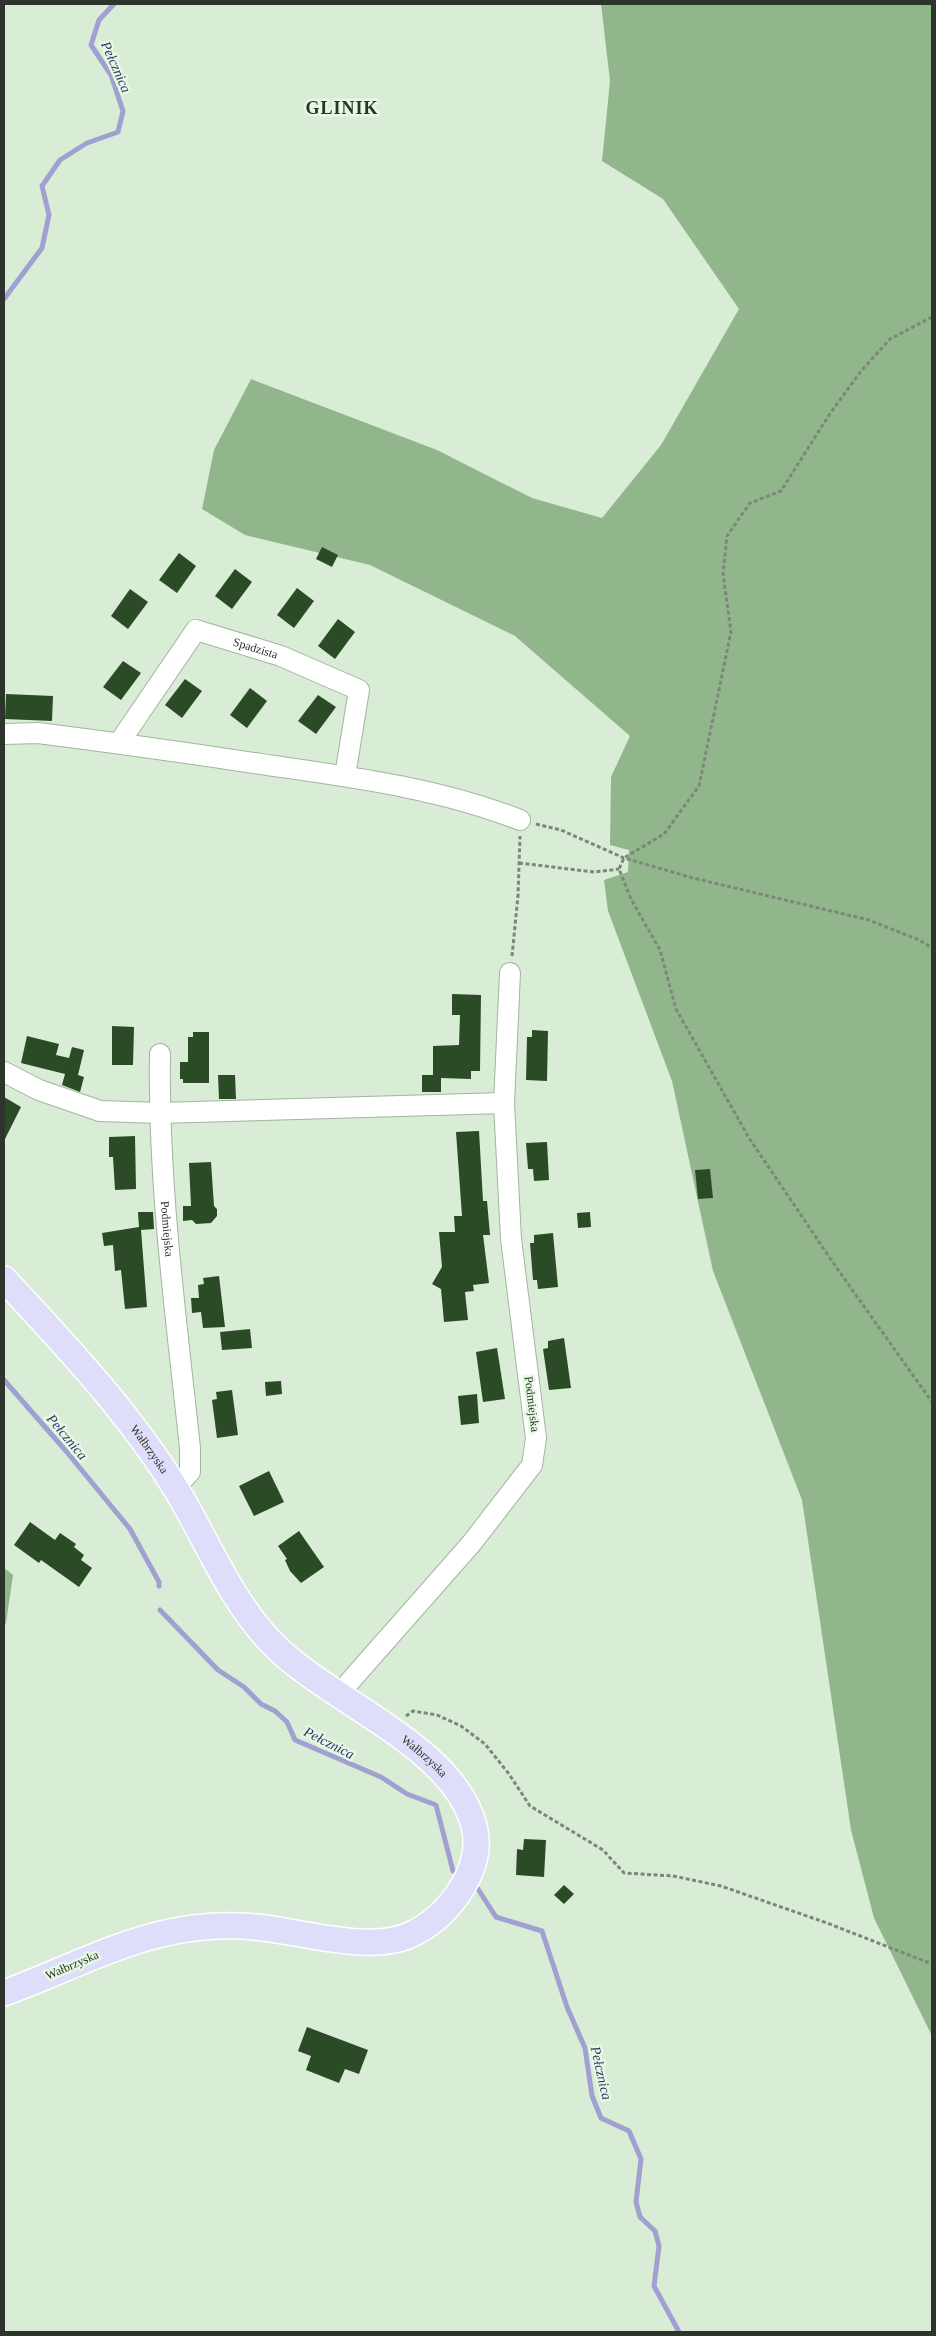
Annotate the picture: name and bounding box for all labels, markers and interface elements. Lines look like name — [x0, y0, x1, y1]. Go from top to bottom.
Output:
water label: Pełcznica — [98, 38, 134, 95]
district label: GLINIK — [305, 98, 379, 118]
street label: Spadzista — [231, 635, 280, 662]
street label: Podmiejska — [158, 1200, 177, 1258]
street label: Podmiejska — [522, 1375, 542, 1433]
water label: Pełcznica — [43, 1411, 90, 1463]
street label: Wałbrzyska — [127, 1422, 172, 1477]
water label: Pełcznica — [300, 1724, 357, 1762]
street label: Wałbrzyska — [399, 1732, 451, 1780]
street label: Wałbrzyska — [43, 1947, 101, 1982]
water label: Pełcznica — [587, 2044, 614, 2101]

